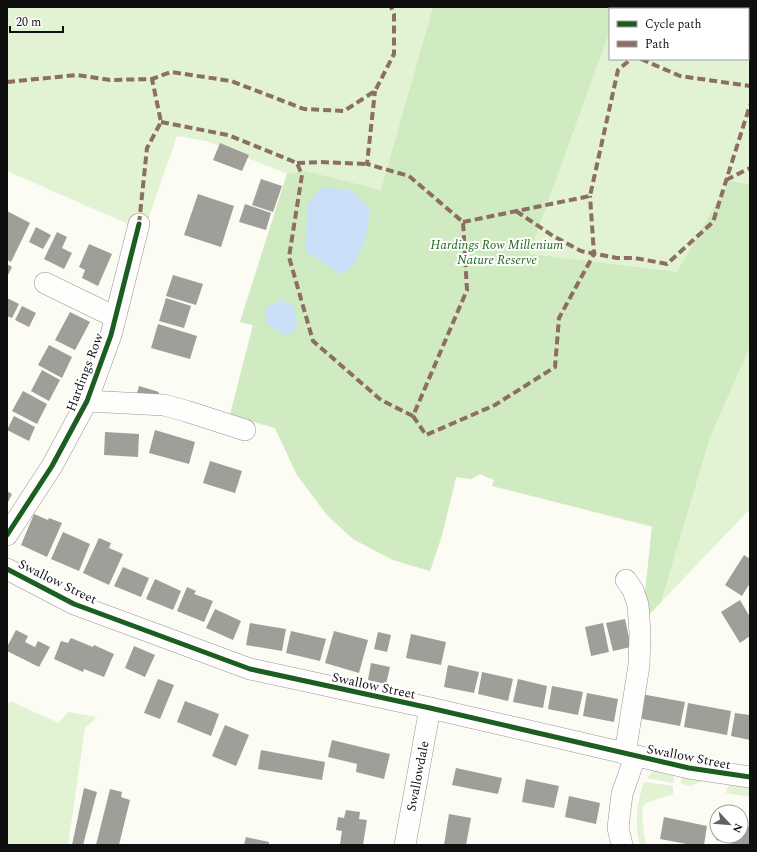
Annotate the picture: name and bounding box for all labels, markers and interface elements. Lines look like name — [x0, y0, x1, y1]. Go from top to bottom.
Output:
scale bar — [10, 8, 63, 34]
legend — [609, 8, 749, 60]
text: 20 m — [16, 13, 41, 32]
text: Cycle path — [645, 15, 702, 34]
text: Path — [645, 35, 670, 54]
park label: Hardings Row Millenium Nature Reserve — [431, 235, 563, 270]
street label: Hardings Row — [61, 329, 109, 414]
street label: Swallow Street — [15, 554, 101, 610]
street label: Swallow Street — [330, 667, 418, 705]
street label: Swallowdale — [401, 739, 435, 813]
street label: Swallow Street — [645, 739, 733, 775]
north arrow — [709, 804, 749, 844]
text: N — [728, 820, 747, 836]

